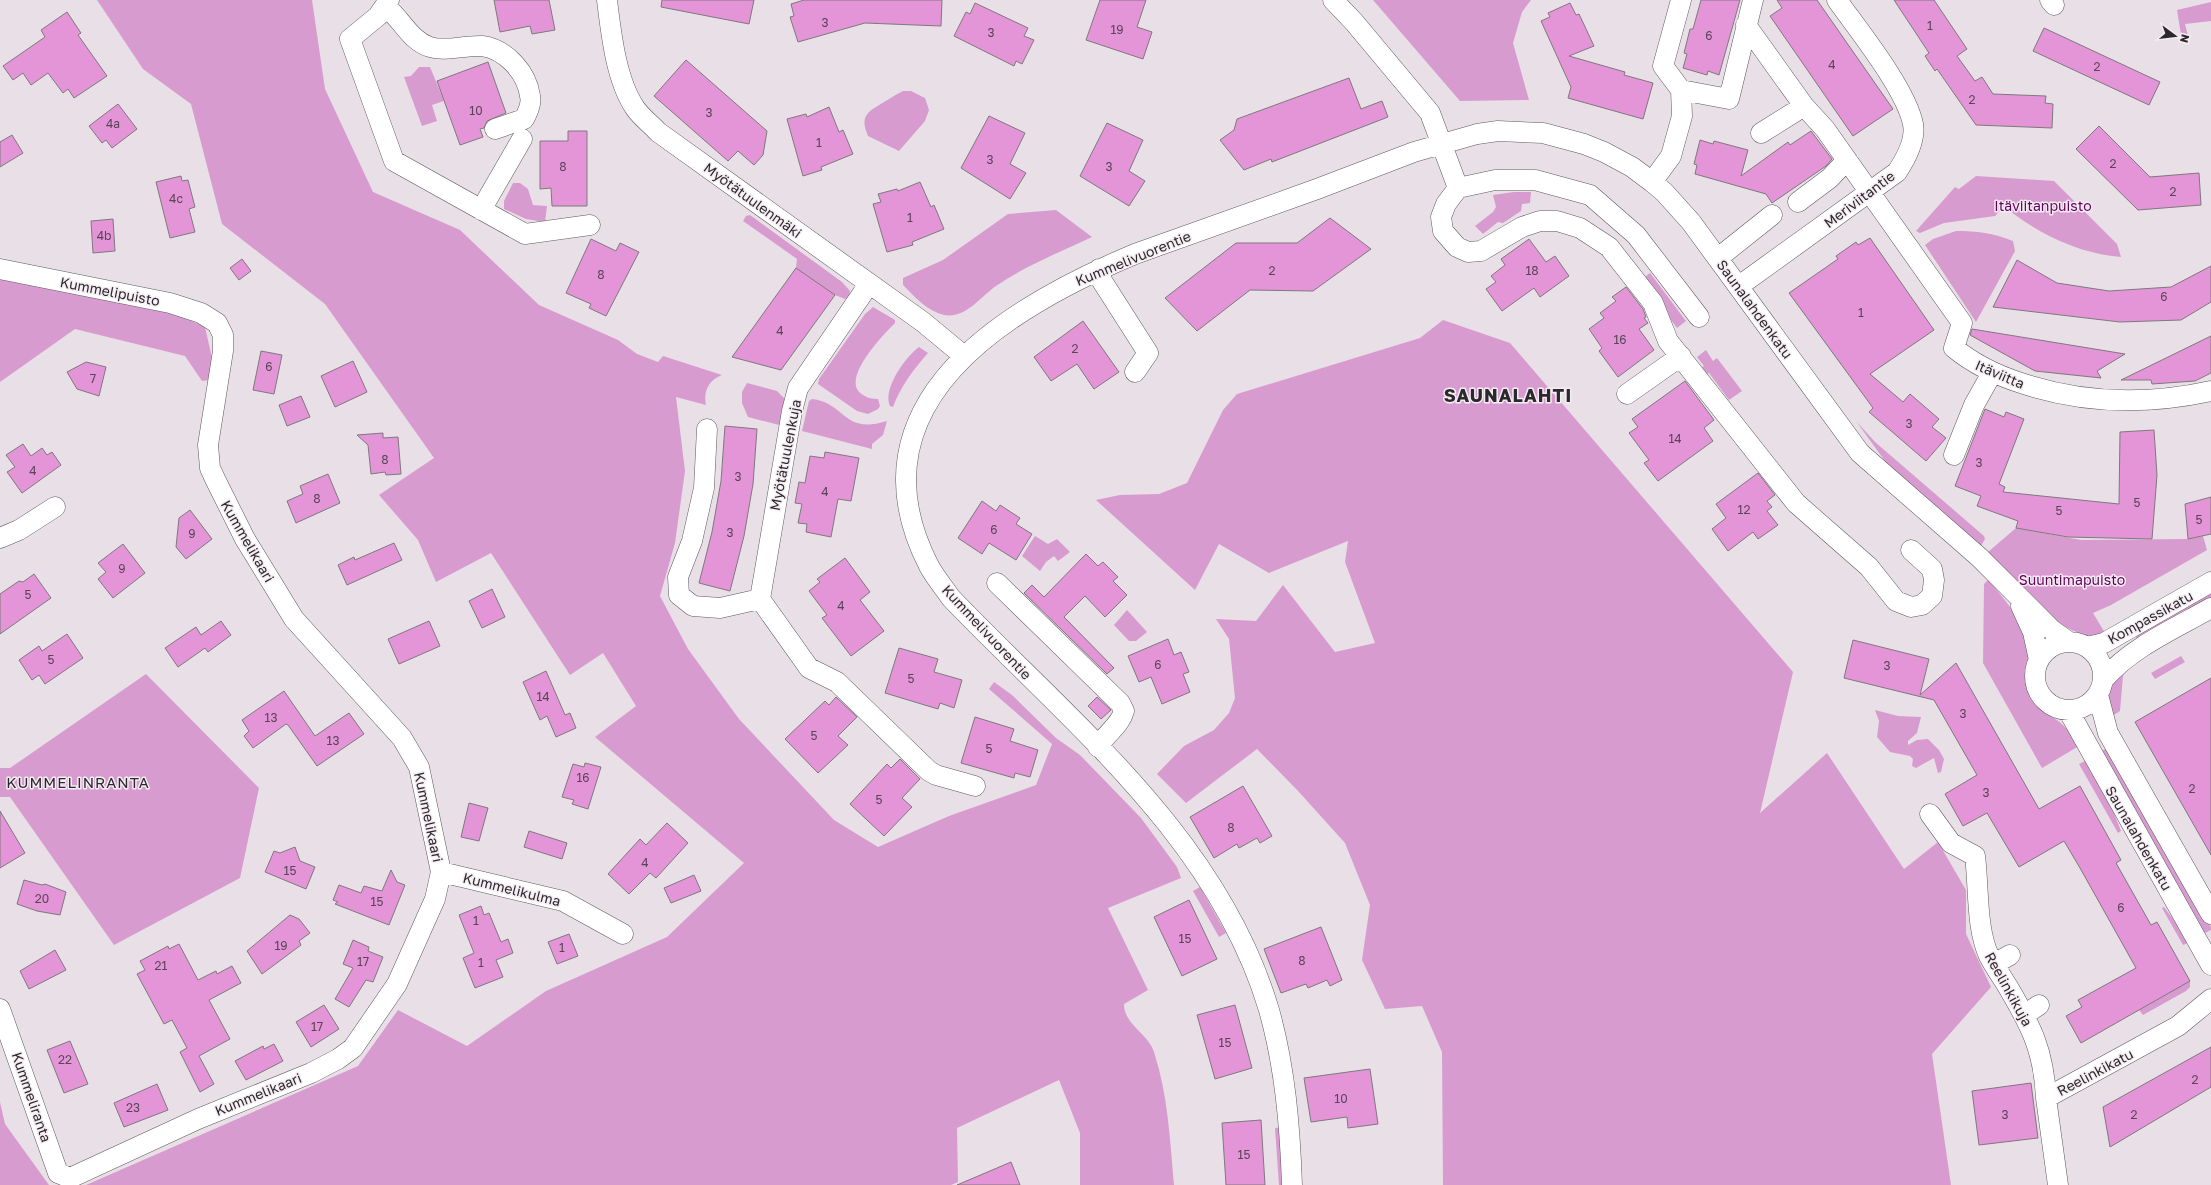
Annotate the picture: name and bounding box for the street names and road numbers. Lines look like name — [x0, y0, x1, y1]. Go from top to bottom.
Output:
street label: Myötätuulenmäki — [701, 159, 805, 241]
street label: Meriviitantie — [1820, 167, 1898, 231]
street label: Kummelivuorentie — [1073, 227, 1193, 289]
street label: Saunalahdenkatu — [1713, 256, 1797, 362]
street label: Kummelipuisto — [59, 273, 161, 309]
street label: Itäviitta — [1973, 356, 2027, 392]
street label: Myötätuulenkuja — [766, 398, 804, 512]
street label: Kummelikaari — [218, 497, 278, 585]
street label: Kummelivuorentie — [939, 581, 1035, 683]
street label: Kompassikatu — [2104, 587, 2196, 647]
street label: Kummelikaari — [411, 770, 447, 864]
street label: Saunalahdenkatu — [2102, 783, 2176, 893]
street label: Kummelikulma — [461, 869, 563, 909]
street label: Reelinkikuja — [1982, 949, 2036, 1029]
street label: Reelinkikatu — [2054, 1045, 2136, 1099]
street label: Kummeliranta — [9, 1050, 55, 1144]
street label: Kummelikaari — [212, 1069, 304, 1119]

